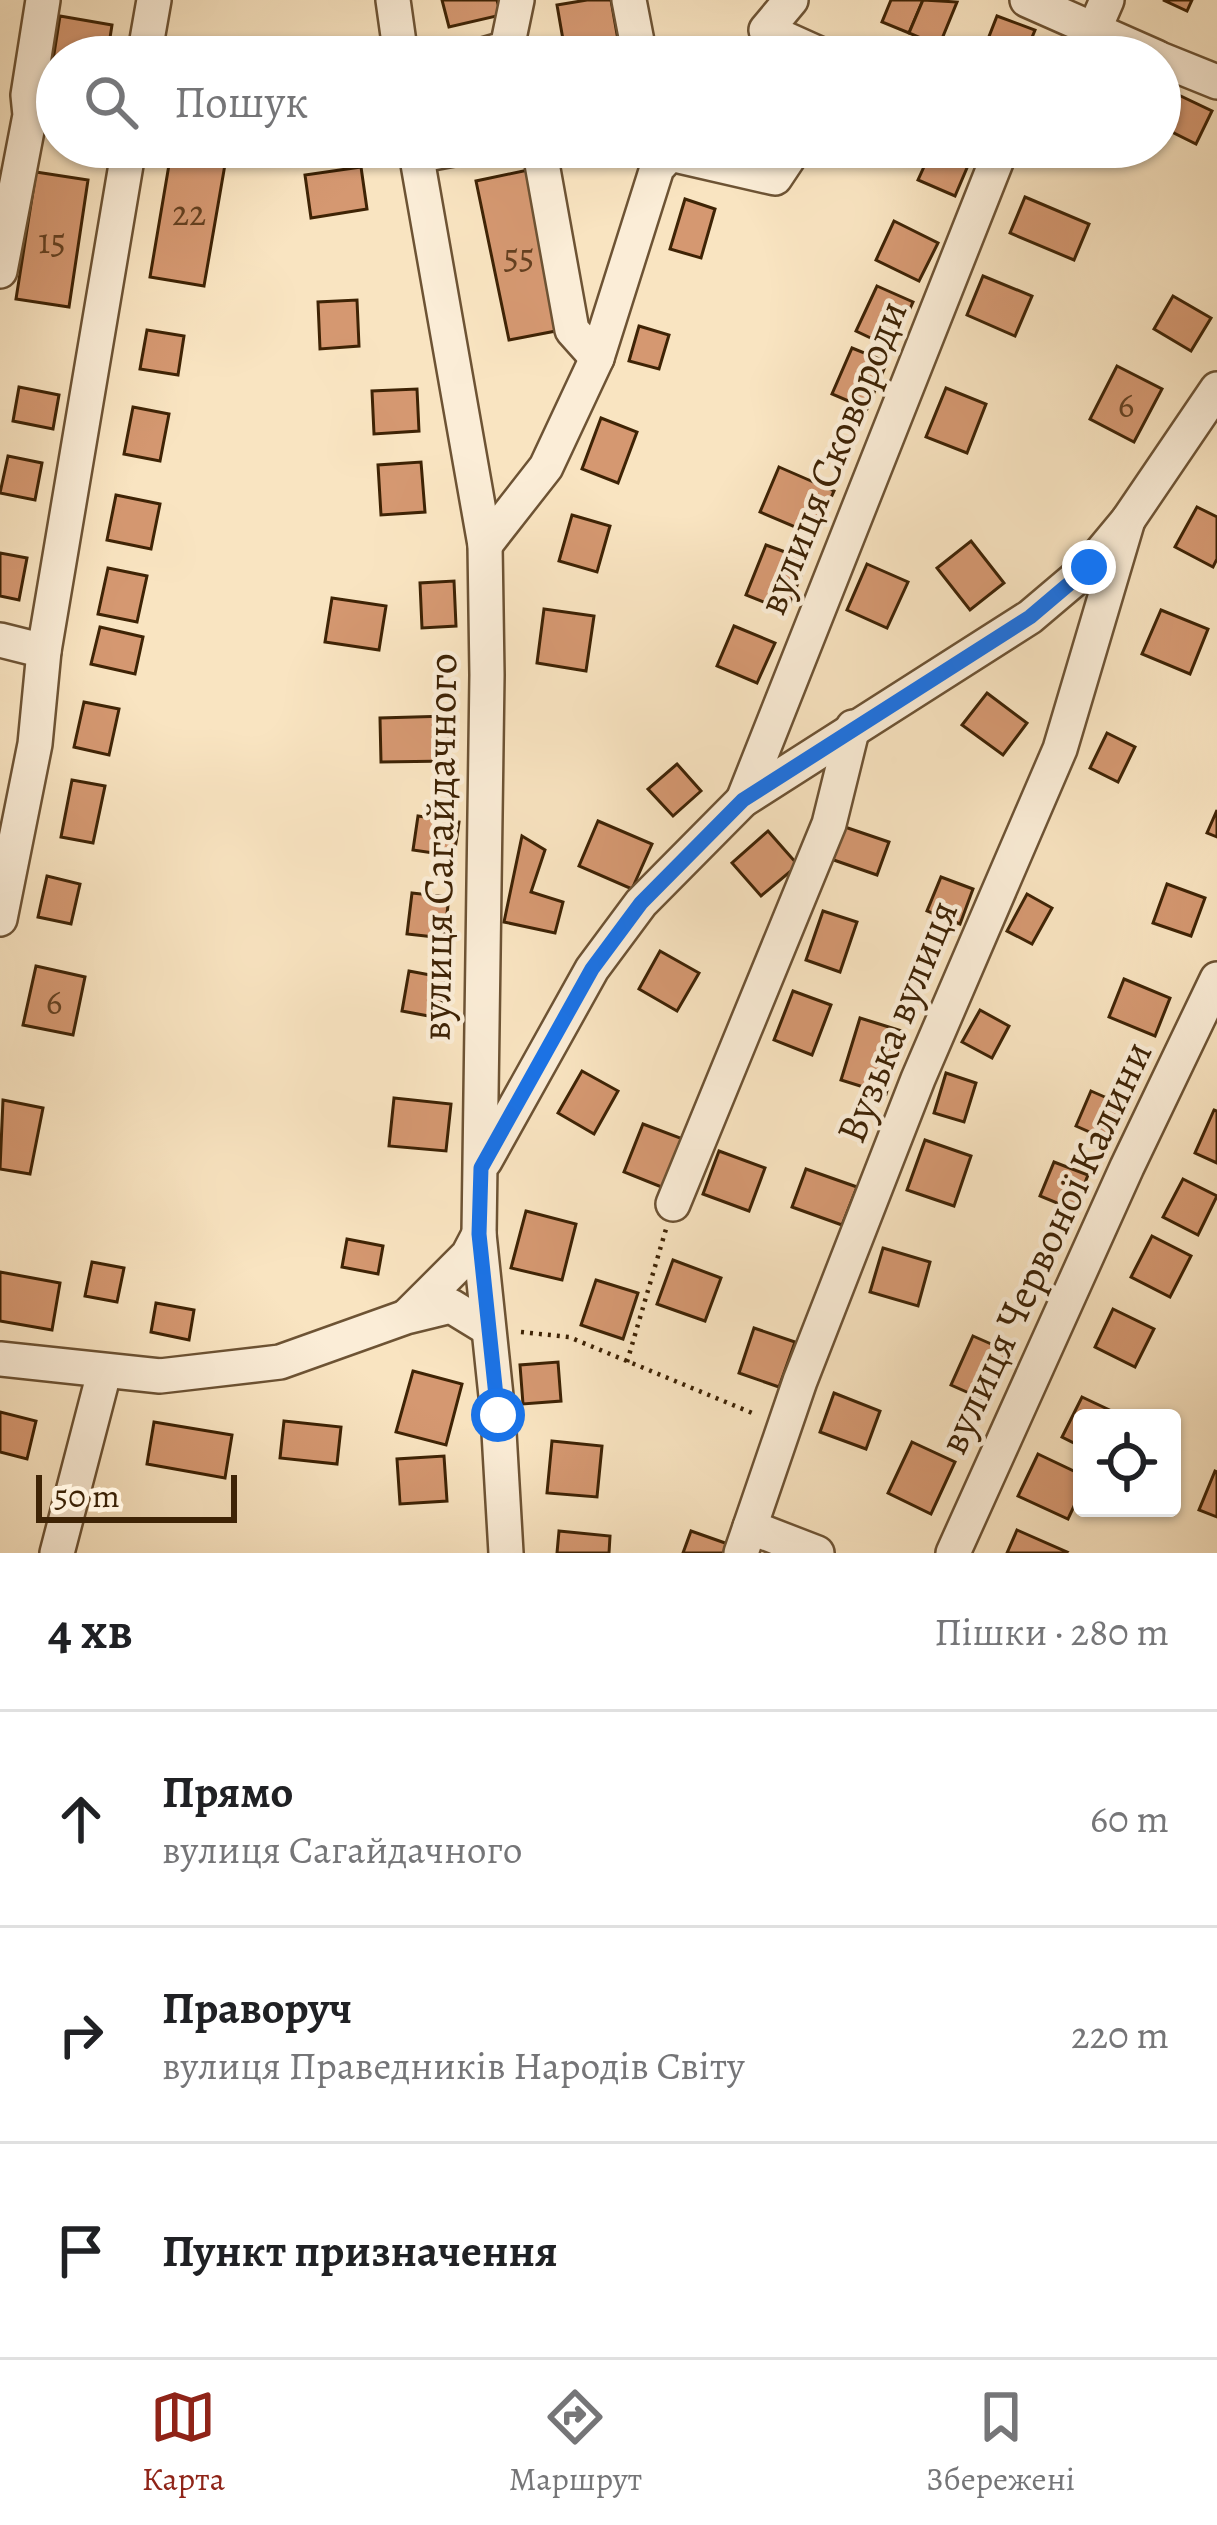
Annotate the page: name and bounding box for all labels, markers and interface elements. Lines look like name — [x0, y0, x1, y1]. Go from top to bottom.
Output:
search box — [36, 36, 1181, 168]
icon: search — [78, 69, 144, 135]
text: Пошук — [174, 71, 308, 133]
house number: 22 — [172, 188, 206, 237]
house number: 15 — [38, 216, 66, 265]
house number: 55 — [504, 231, 534, 280]
street label: вулиця Сковороди — [743, 292, 920, 623]
house number: 6 — [1118, 380, 1134, 429]
route end — [1062, 540, 1116, 594]
street label: вулиця Сагайдачного — [407, 652, 470, 1042]
street label: Вузька вулиця — [822, 891, 971, 1151]
house number: 6 — [46, 977, 62, 1026]
street label: вулиця Червоної Калини — [924, 1032, 1165, 1463]
route start — [471, 1388, 525, 1442]
map controls — [1073, 1409, 1181, 1517]
button: locate — [1073, 1409, 1181, 1517]
scale bar — [36, 1469, 237, 1522]
text: 50 m — [54, 1473, 120, 1518]
text: 4 хв — [48, 1596, 133, 1666]
text: Пішки · 280 m — [934, 1605, 1169, 1658]
text: Прямо — [162, 1761, 293, 1823]
icon: ahead — [48, 1786, 114, 1852]
text: 60 m — [1090, 1792, 1169, 1845]
text: вулиця Сагайдачного — [162, 1823, 522, 1876]
text: Праворуч — [162, 1977, 352, 2039]
icon: right — [48, 2002, 114, 2068]
text: 220 m — [1071, 2008, 1169, 2061]
text: вулиця Праведників Народів Світу — [162, 2039, 745, 2092]
icon: arrive — [48, 2218, 114, 2284]
text: Пункт призначення — [162, 2220, 558, 2282]
tab: Карта — [142, 2384, 225, 2501]
tab: Маршрут — [509, 2384, 642, 2501]
tab: Збережені — [926, 2384, 1075, 2501]

